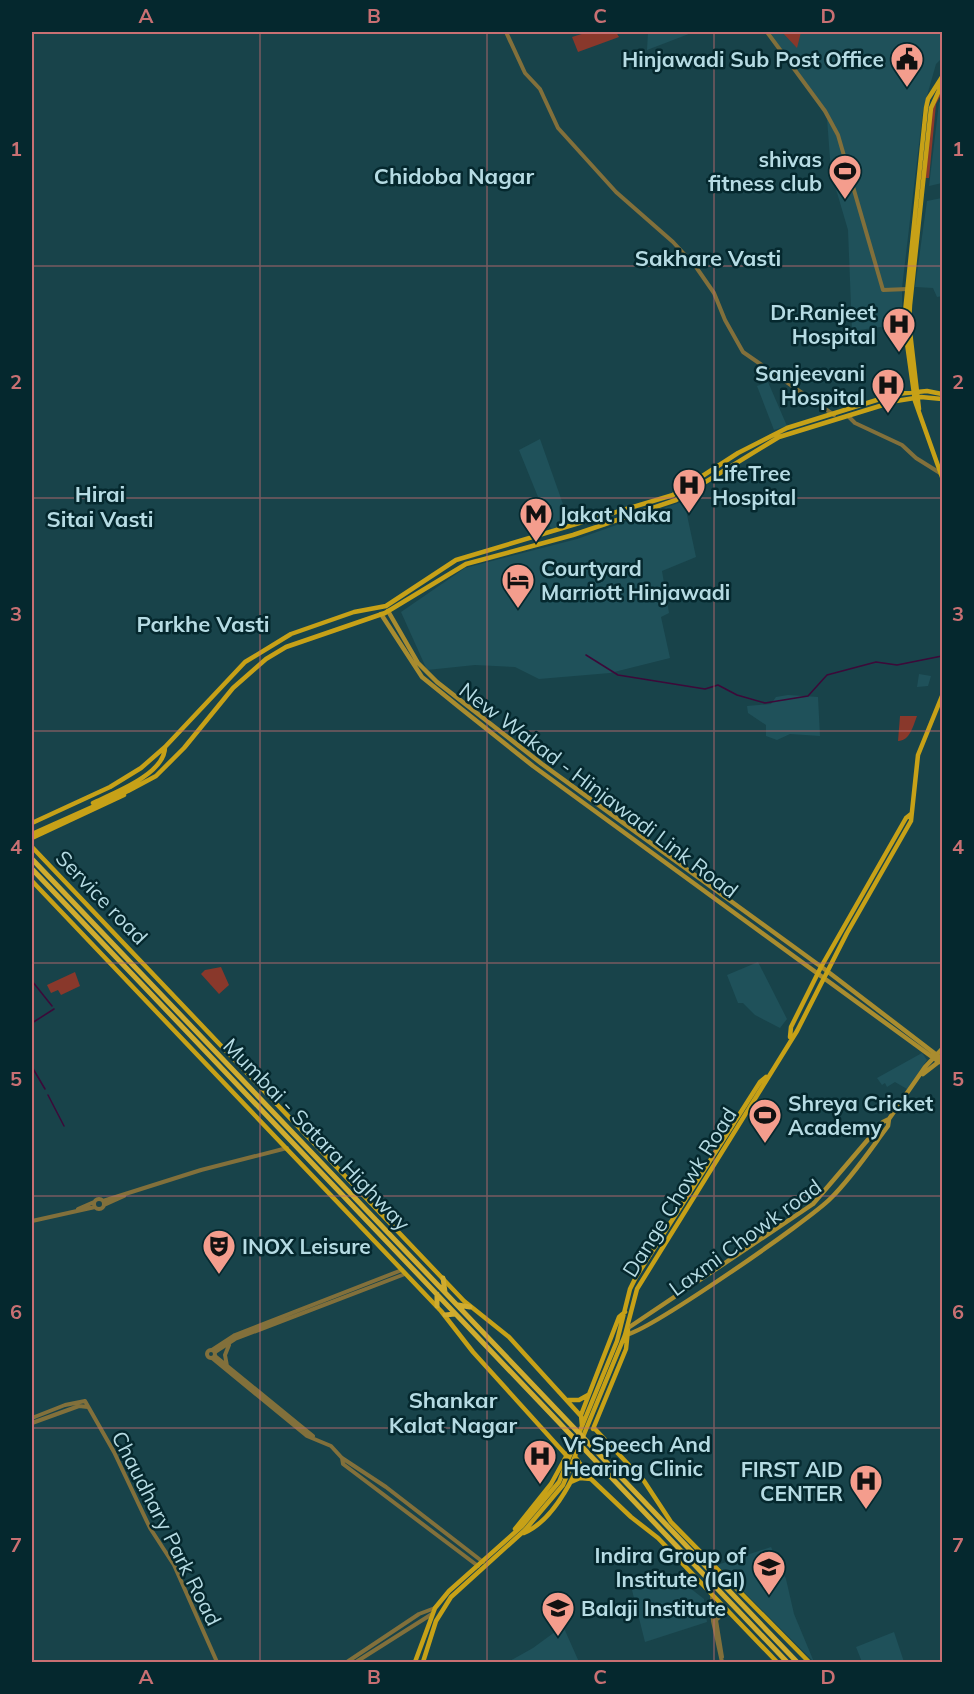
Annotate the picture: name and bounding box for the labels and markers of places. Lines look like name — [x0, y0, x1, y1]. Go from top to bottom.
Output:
public building icon: Hinjawadi Sub Post Office — [889, 41, 925, 88]
place label: Hinjawadi Sub Post Office — [622, 46, 884, 72]
place label: shivas fitness club — [708, 146, 822, 196]
sports icon: shivas fitness club — [827, 153, 863, 200]
place label: Dr.Ranjeet Hospital — [770, 299, 876, 349]
hospital icon: Dr.Ranjeet Hospital — [881, 306, 917, 353]
place label: Sanjeevani Hospital — [755, 360, 865, 410]
hospital icon: Sanjeevani Hospital — [870, 367, 906, 414]
place label: LifeTree Hospital — [712, 460, 796, 510]
hospital icon: LifeTree Hospital — [671, 467, 707, 514]
metro station icon: Jakat Naka — [518, 496, 554, 543]
place label: Jakat Naka — [559, 501, 671, 527]
place label: Courtyard Marriott Hinjawadi — [541, 555, 730, 605]
hotel icon: Courtyard Marriott Hinjawadi — [500, 562, 536, 609]
place label: Shreya Cricket Academy — [788, 1090, 933, 1140]
sports icon: Shreya Cricket Academy — [747, 1097, 783, 1144]
theatre icon: INOX Leisure — [201, 1228, 237, 1275]
place label: INOX Leisure — [242, 1233, 371, 1259]
place label: Vr Speech And Hearing Clinic — [562, 1431, 711, 1481]
hospital icon: Vr Speech And Hearing Clinic — [522, 1438, 558, 1485]
place label: FIRST AID CENTER — [741, 1456, 843, 1506]
hospital icon: FIRST AID CENTER — [848, 1463, 884, 1510]
place label: Indira Group of Institute (IGI) — [595, 1542, 747, 1592]
school or university icon: Indira Group of Institute (IGI) — [751, 1549, 787, 1596]
school or university icon: Balaji Institute — [540, 1590, 576, 1637]
place label: Balaji Institute — [581, 1595, 726, 1621]

